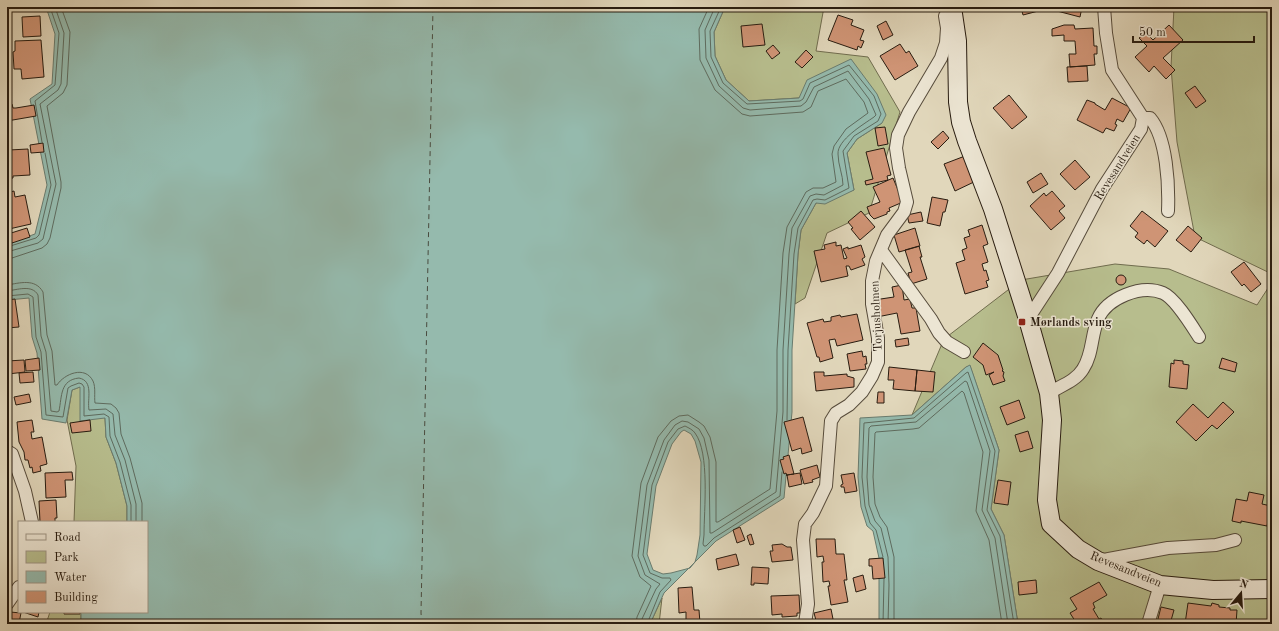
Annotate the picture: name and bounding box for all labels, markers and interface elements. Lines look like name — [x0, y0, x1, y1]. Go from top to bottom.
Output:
scale bar — [1133, 18, 1254, 44]
text: 50 m — [1139, 26, 1166, 39]
street label: Revesandveien — [1093, 132, 1143, 203]
street label: Torjusholmen — [869, 280, 885, 352]
marker: Mørlands sving — [1017, 317, 1027, 327]
place label: Mørlands sving — [1030, 317, 1112, 329]
legend — [18, 521, 148, 613]
text: Road — [54, 532, 81, 544]
street label: Revesandveien — [1088, 550, 1164, 590]
text: Park — [54, 552, 79, 564]
text: Water — [54, 572, 87, 584]
north arrow — [1221, 573, 1261, 613]
text: N — [1238, 578, 1250, 592]
text: Building — [54, 592, 98, 604]

